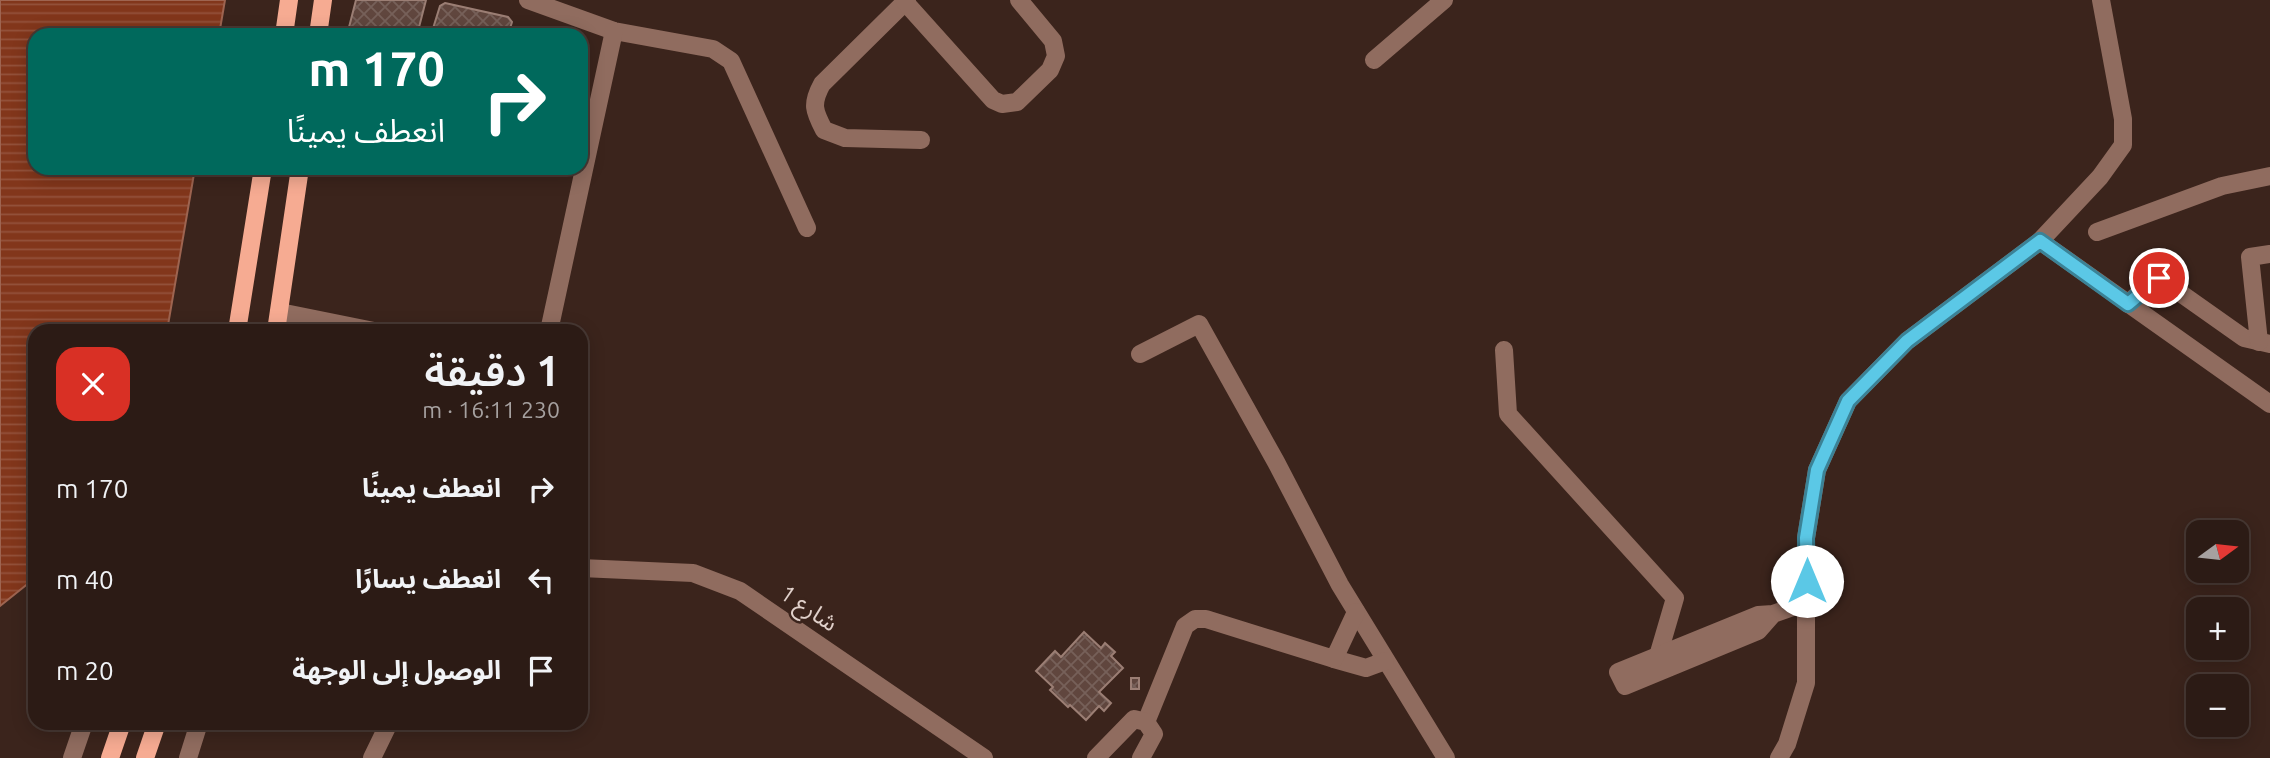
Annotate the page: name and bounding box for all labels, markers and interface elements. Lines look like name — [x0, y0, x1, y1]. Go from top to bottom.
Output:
text: 170 m — [308, 40, 445, 95]
icon: right — [469, 56, 560, 147]
text: انعطف يمينًا — [287, 112, 445, 148]
pin — [2129, 248, 2189, 308]
icon: arrive — [2140, 259, 2178, 297]
button: close — [56, 347, 130, 421]
text: 1 دقيقة — [424, 347, 560, 394]
text: 230 m · 16:11 — [422, 397, 560, 422]
icon: right — [522, 470, 560, 508]
text: انعطف يمينًا — [362, 473, 501, 502]
text: 170 m — [56, 474, 128, 503]
north arrow — [2186, 520, 2249, 583]
map controls — [2186, 520, 2249, 737]
position arrow — [1770, 544, 1844, 618]
icon: left — [522, 561, 560, 599]
text: انعطف يسارًا — [355, 564, 501, 593]
text: 40 m — [56, 565, 114, 594]
street label: شارع 1 — [773, 580, 842, 640]
button: + — [2186, 597, 2249, 660]
icon: arrive — [522, 652, 560, 690]
text: الوصول إلى الوجهة — [292, 655, 501, 684]
text: 20 m — [56, 656, 114, 685]
button: − — [2186, 674, 2249, 737]

